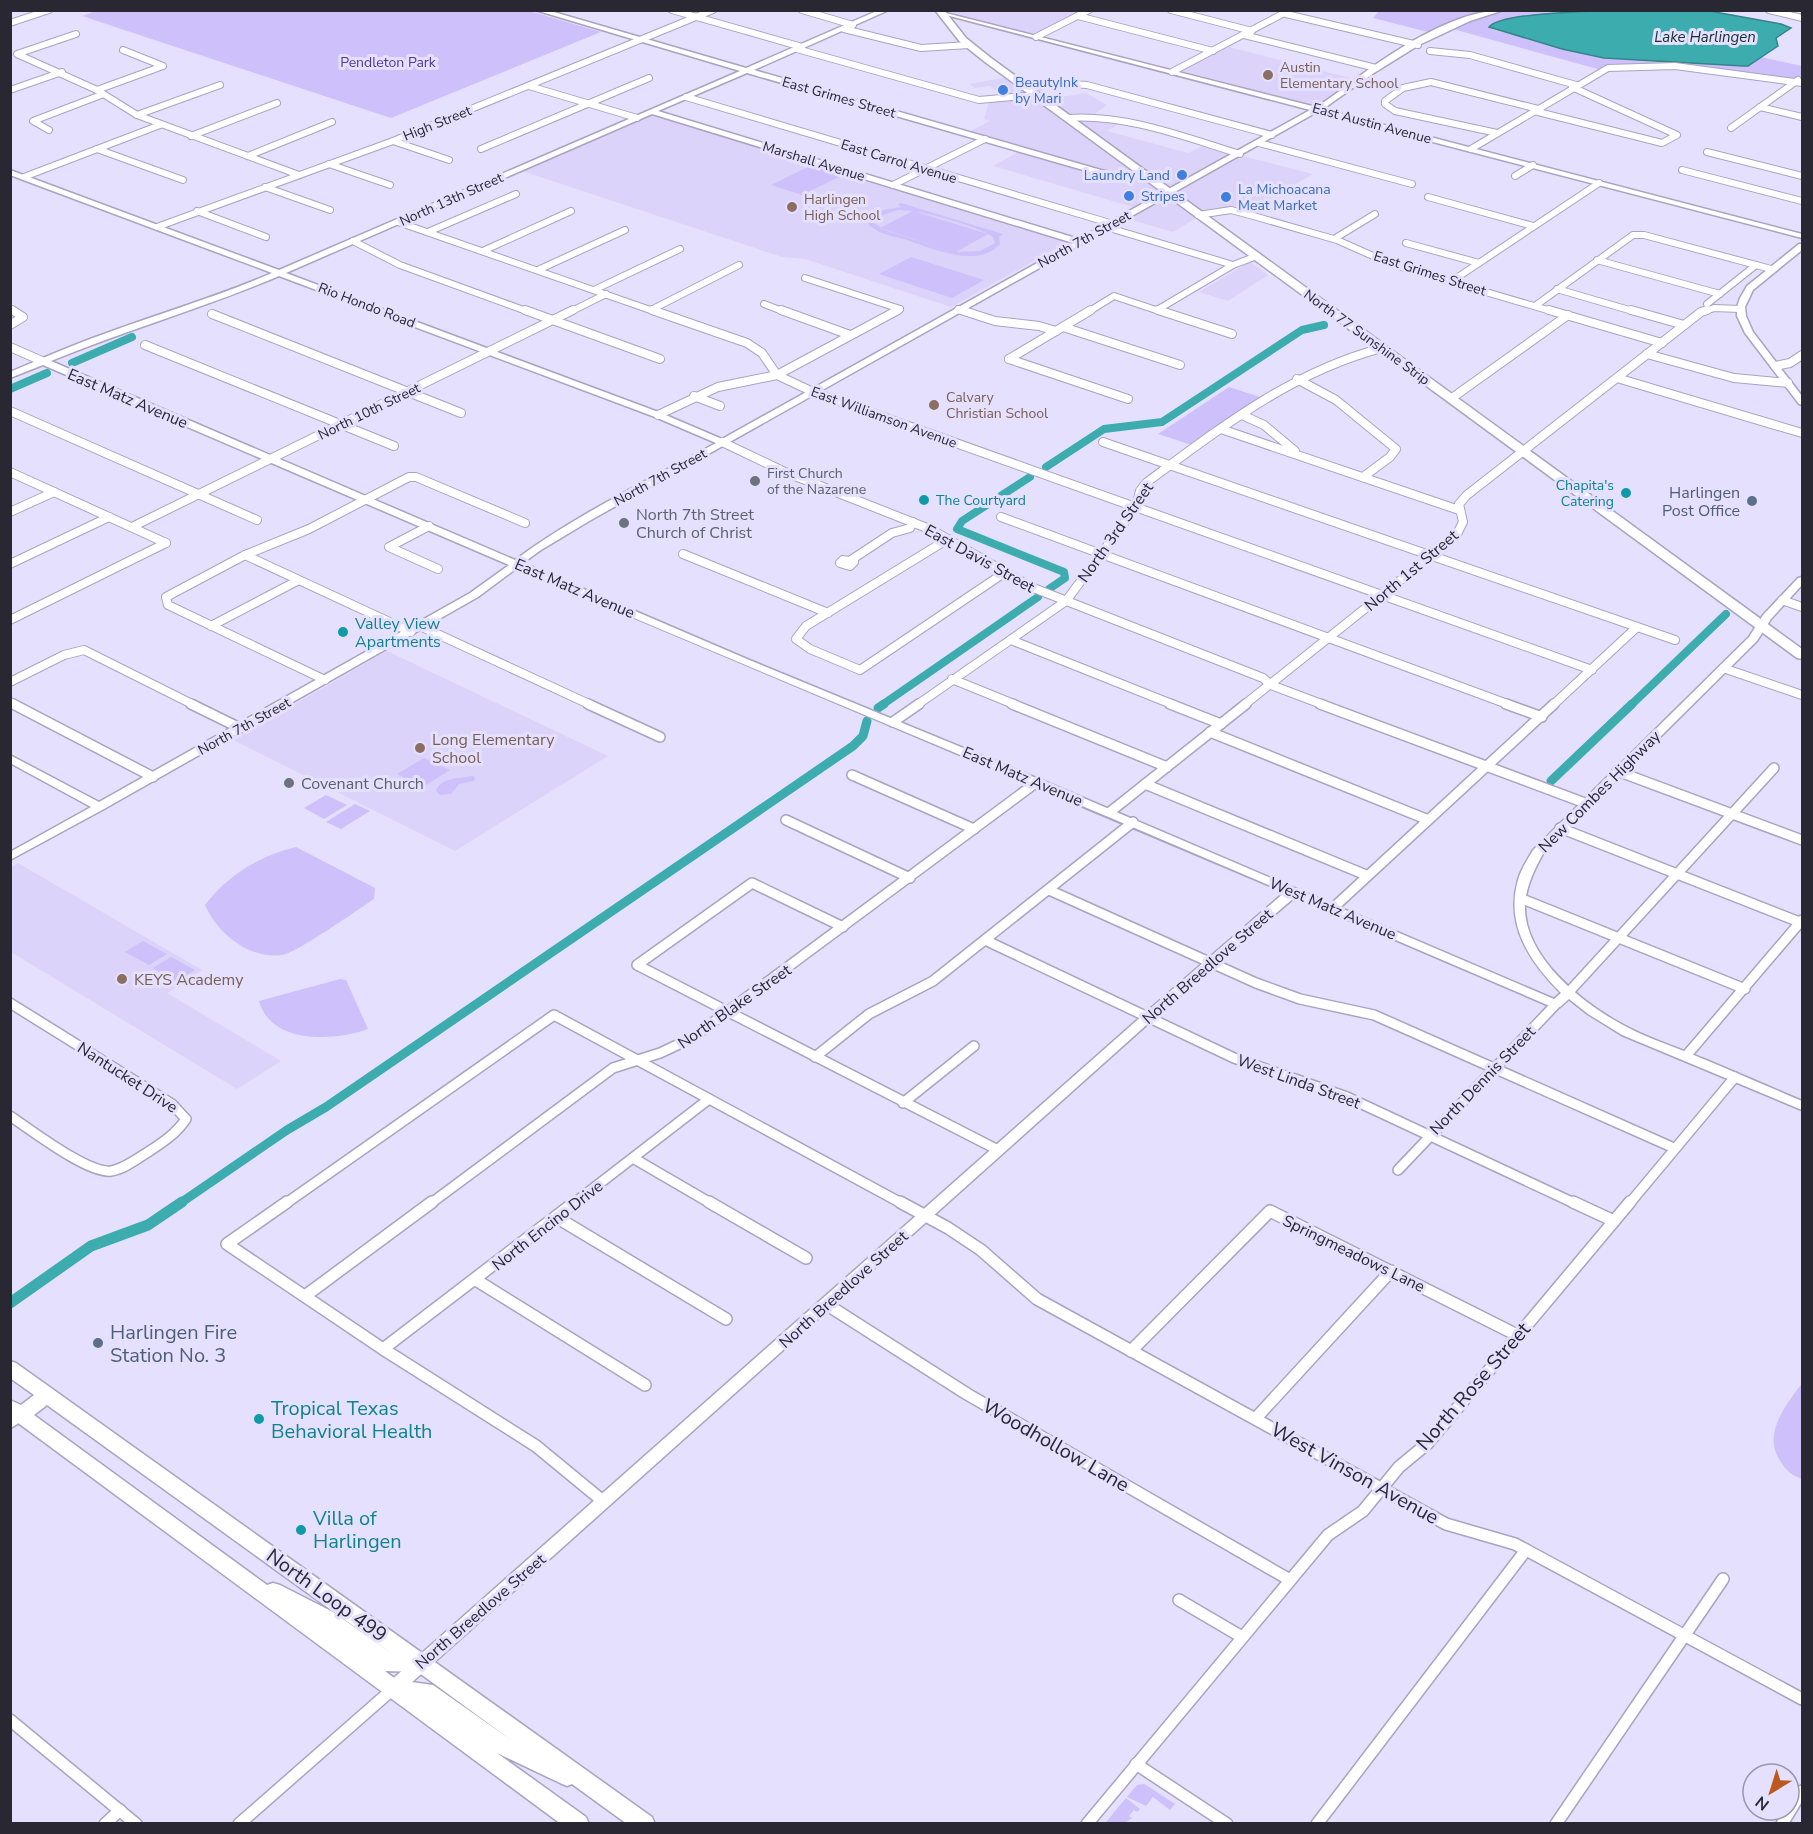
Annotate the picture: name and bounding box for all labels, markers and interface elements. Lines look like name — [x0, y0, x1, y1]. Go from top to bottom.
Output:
water label: Lake Harlingen — [1654, 27, 1756, 47]
park label: Pendleton Park — [340, 53, 437, 72]
place label: Austin Elementary School — [1280, 58, 1399, 93]
marker: Austin Elementary School — [1261, 68, 1275, 82]
street label: East Grimes Street — [780, 72, 898, 123]
place label: BeautyInk by Mari — [1015, 73, 1079, 108]
marker: BeautyInk by Mari — [996, 83, 1010, 97]
street label: East Austin Avenue — [1310, 98, 1434, 149]
street label: High Street — [400, 101, 474, 146]
street label: East Carrol Avenue — [839, 135, 959, 188]
street label: Marshall Avenue — [760, 137, 867, 186]
place label: Laundry Land — [1084, 166, 1170, 185]
street label: North 13th Street — [396, 168, 506, 231]
marker: Laundry Land — [1175, 168, 1189, 182]
place label: La Michoacana Meat Market — [1238, 180, 1331, 215]
place label: Stripes — [1141, 187, 1185, 206]
marker: Stripes — [1122, 189, 1136, 203]
place label: Harlingen High School — [804, 190, 881, 225]
marker: La Michoacana Meat Market — [1219, 190, 1233, 204]
marker: Harlingen High School — [785, 200, 799, 214]
street label: North 7th Street — [1035, 206, 1134, 273]
street label: East Grimes Street — [1371, 246, 1489, 301]
street label: Rio Hondo Road — [316, 278, 418, 333]
street label: North 77 Sunshine Strip — [1300, 285, 1434, 390]
street label: East Matz Avenue — [64, 364, 191, 434]
street label: North 10th Street — [315, 378, 424, 444]
street label: East Williamson Avenue — [808, 382, 959, 453]
place label: Calvary Christian School — [946, 388, 1049, 423]
marker: Calvary Christian School — [927, 398, 941, 412]
street label: North 7th Street — [611, 444, 710, 511]
place label: First Church of the Nazarene — [767, 464, 866, 499]
marker: First Church of the Nazarene — [748, 474, 762, 488]
place label: Chapita's Catering — [1556, 476, 1614, 511]
street label: North 3rd Street — [1073, 478, 1159, 587]
place label: Harlingen Post Office — [1662, 482, 1740, 522]
marker: Chapita's Catering — [1619, 486, 1633, 500]
place label: The Courtyard — [936, 491, 1026, 510]
marker: The Courtyard — [917, 493, 931, 507]
marker: Harlingen Post Office — [1745, 494, 1759, 508]
place label: North 7th Street Church of Christ — [636, 504, 754, 544]
marker: North 7th Street Church of Christ — [617, 516, 631, 530]
street label: East Davis Street — [921, 520, 1039, 598]
street label: North 1st Street — [1360, 525, 1464, 617]
street label: East Matz Avenue — [511, 554, 638, 624]
place label: Valley View Apartments — [354, 613, 441, 653]
marker: Valley View Apartments — [336, 625, 350, 639]
street label: North 7th Street — [195, 693, 294, 760]
street label: New Combes Highway — [1534, 725, 1666, 858]
place label: Long Elementary School — [432, 729, 555, 769]
marker: Long Elementary School — [413, 741, 427, 755]
street label: East Matz Avenue — [959, 742, 1086, 812]
place label: Covenant Church — [301, 773, 424, 795]
marker: Covenant Church — [282, 776, 296, 790]
street label: West Matz Avenue — [1266, 872, 1400, 946]
street label: North Breedlove Street — [1138, 904, 1278, 1030]
street label: North Blake Street — [673, 959, 796, 1054]
place label: KEYS Academy — [134, 969, 244, 991]
marker: KEYS Academy — [115, 972, 129, 986]
street label: North Dennis Street — [1425, 1021, 1541, 1140]
street label: Nantucket Drive — [73, 1037, 182, 1118]
street label: West Linda Street — [1234, 1049, 1364, 1115]
street label: North Encino Drive — [488, 1175, 608, 1276]
street label: Springmeadows Lane — [1279, 1210, 1428, 1298]
street label: North Breedlove Street — [775, 1226, 913, 1354]
street label: North Rose Street — [1410, 1316, 1537, 1456]
place label: Harlingen Fire Station No. 3 — [110, 1319, 237, 1369]
marker: Harlingen Fire Station No. 3 — [91, 1336, 105, 1350]
street label: Woodhollow Lane — [977, 1392, 1134, 1498]
place label: Tropical Texas Behavioral Health — [271, 1395, 432, 1445]
marker: Tropical Texas Behavioral Health — [252, 1412, 266, 1426]
street label: West Vinson Avenue — [1266, 1416, 1444, 1531]
place label: Villa of Harlingen — [312, 1505, 402, 1555]
marker: Villa of Harlingen — [294, 1523, 308, 1537]
street label: North Loop 499 — [261, 1542, 392, 1648]
street label: North Breedlove Street — [411, 1549, 551, 1675]
north arrow — [1741, 1762, 1801, 1822]
text: N — [1751, 1791, 1774, 1815]

